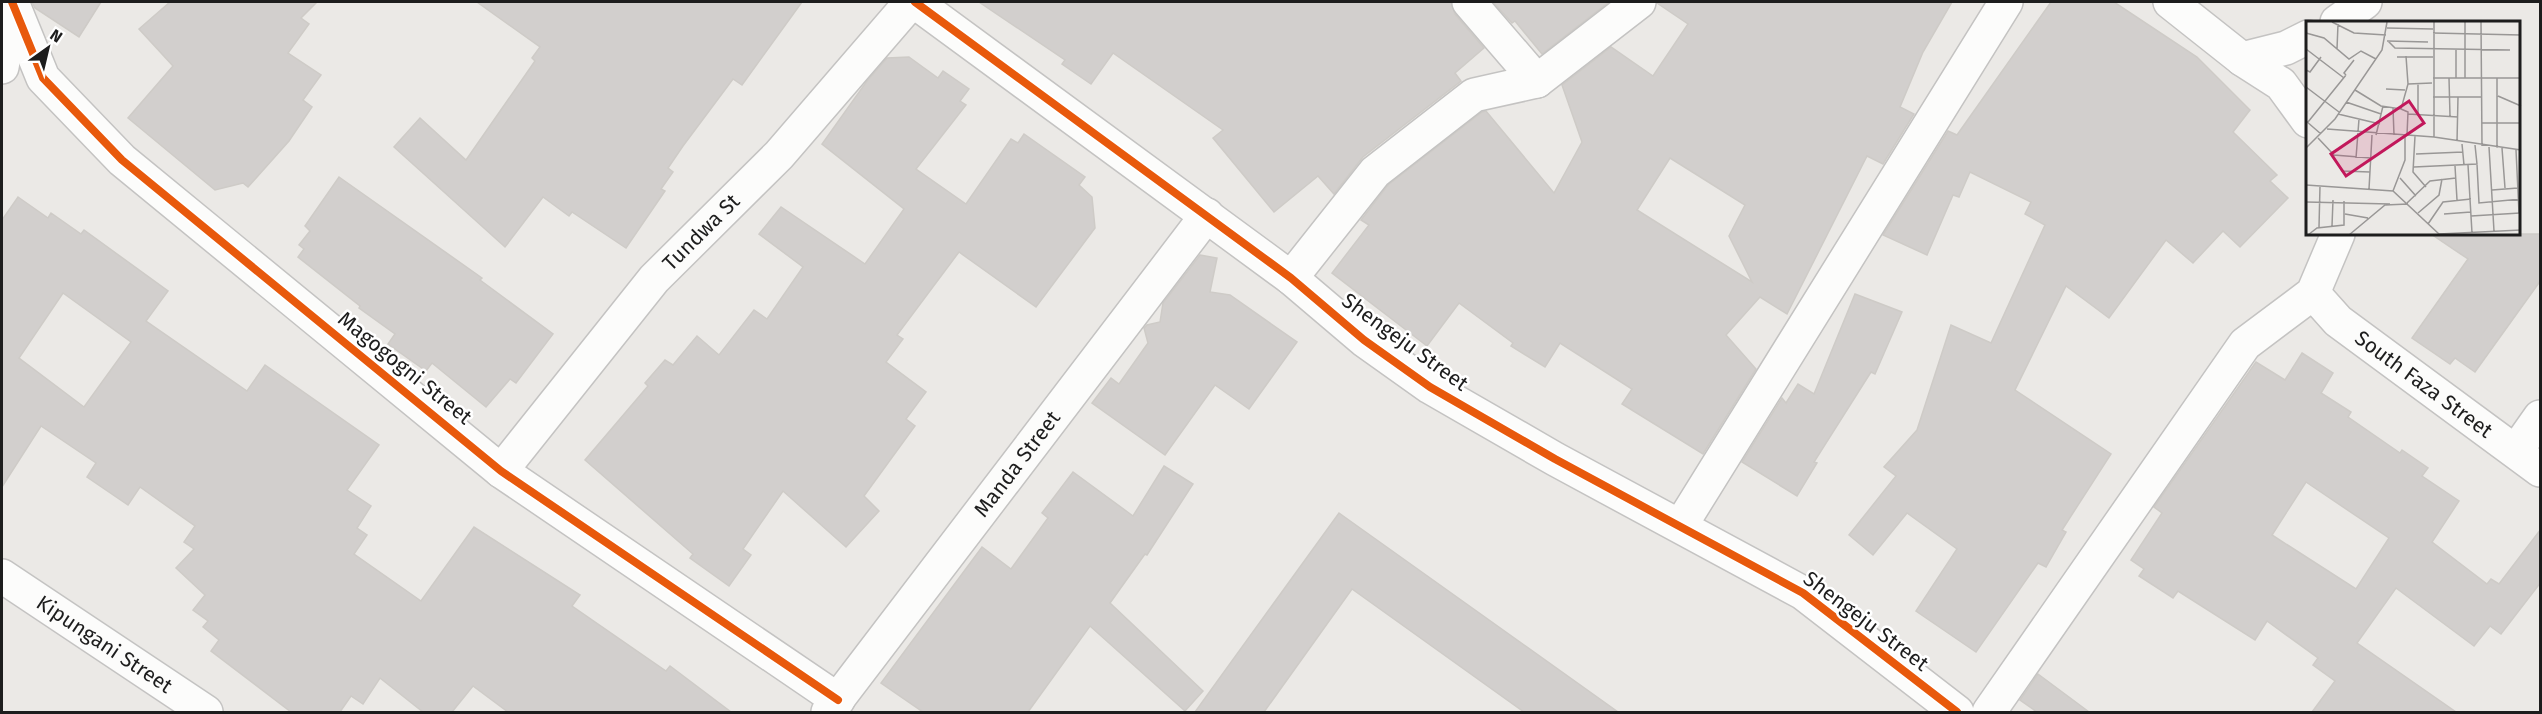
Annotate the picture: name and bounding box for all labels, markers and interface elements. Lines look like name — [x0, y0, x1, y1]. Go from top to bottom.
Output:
north arrow — [18, 18, 78, 78]
inset map — [2306, 21, 2521, 236]
text: N — [46, 25, 66, 47]
street label: Tundwa St — [657, 188, 745, 276]
street label: Shengeju Street — [1337, 287, 1474, 397]
street label: Magogogni Street — [333, 306, 478, 430]
street label: South Faza Street — [2350, 325, 2498, 444]
street label: Manda Street — [968, 405, 1066, 522]
street label: Shengeju Street — [1798, 565, 1934, 677]
street label: Kipungani Street — [31, 590, 178, 699]

